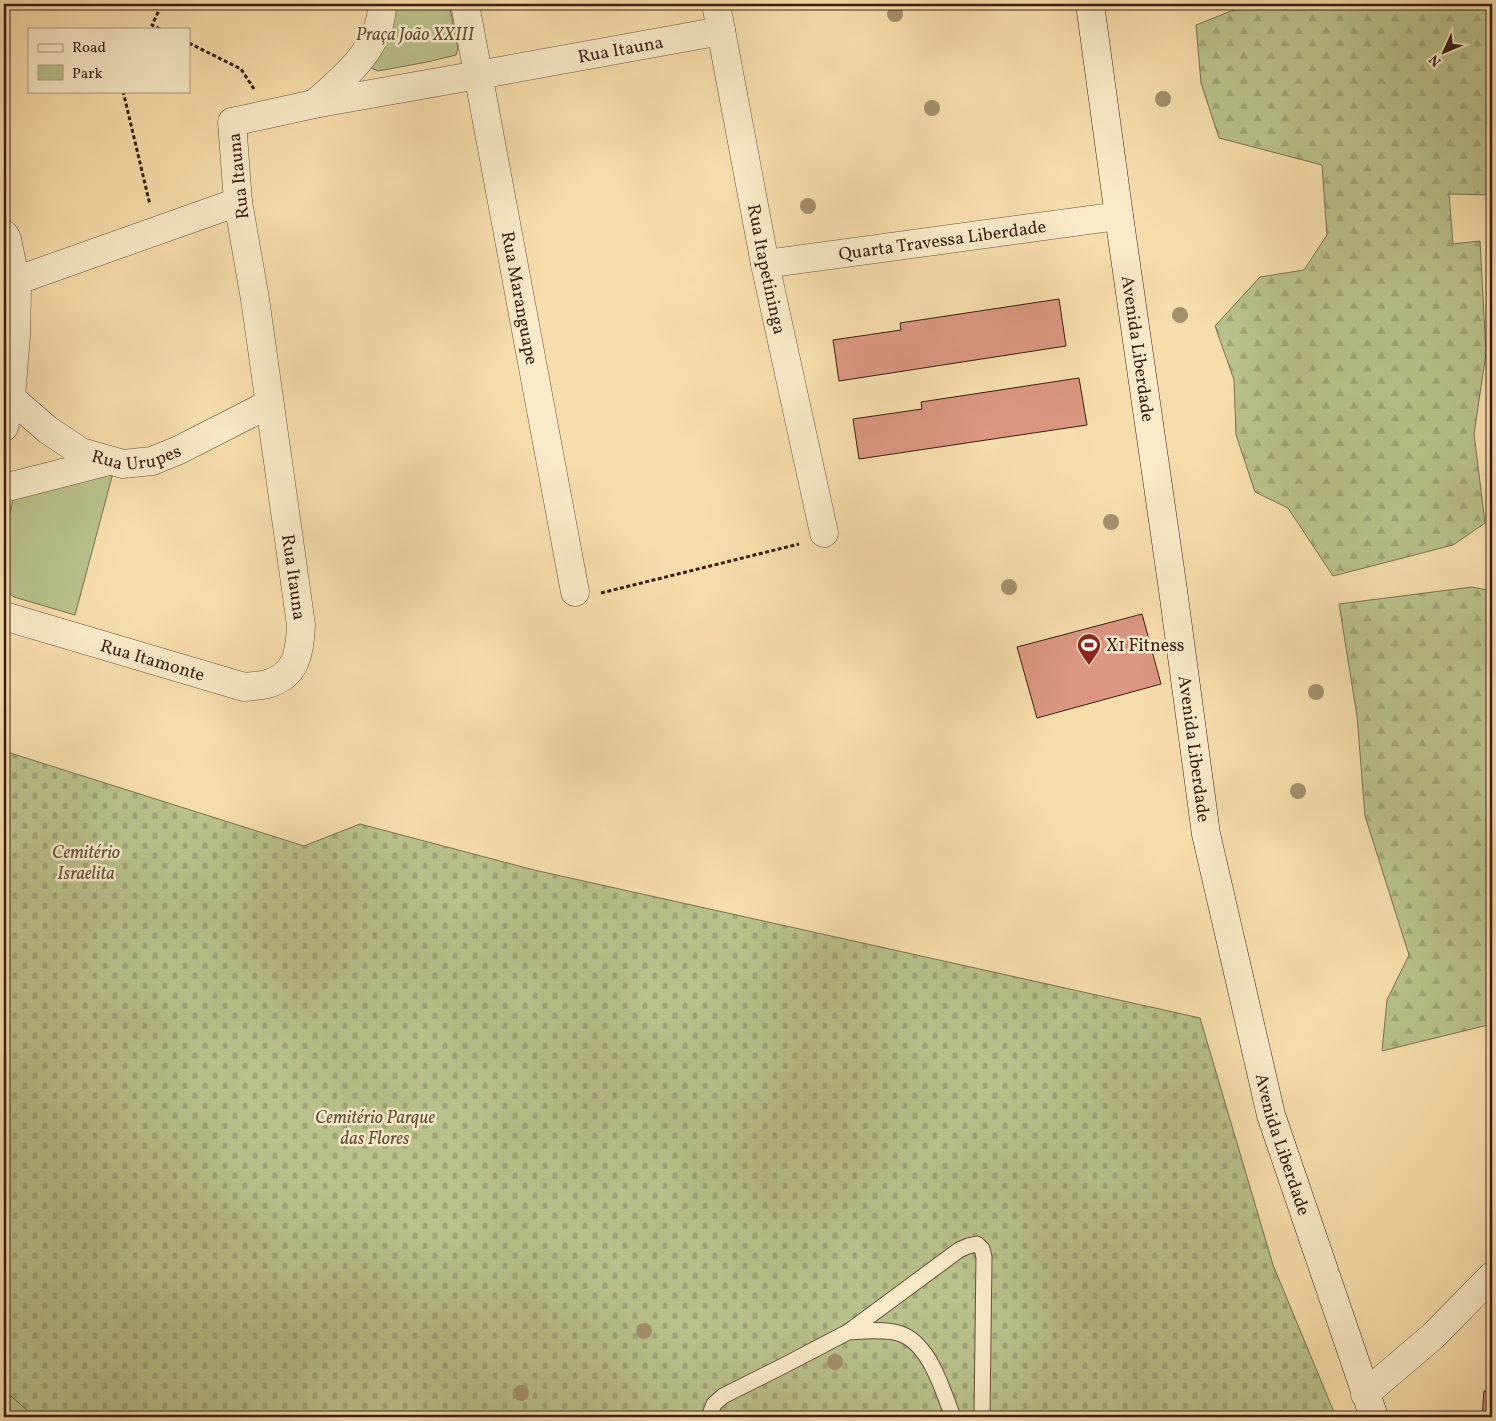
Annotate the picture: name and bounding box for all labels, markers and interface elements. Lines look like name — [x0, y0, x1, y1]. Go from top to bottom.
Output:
park label: Praça João XXIII — [356, 23, 475, 48]
legend — [28, 28, 190, 92]
north arrow — [1418, 28, 1468, 78]
street label: Rua Itauna — [576, 31, 666, 71]
text: Road — [72, 38, 106, 59]
text: N — [1425, 50, 1446, 70]
text: Park — [72, 64, 103, 85]
street label: Rua Itauna — [223, 131, 256, 220]
street label: Rua Itapetininga — [740, 202, 791, 337]
street label: Quarta Travessa Liberdade — [837, 215, 1048, 268]
street label: Rua Maranguape — [494, 229, 543, 367]
street label: Avenida Liberdade — [1114, 274, 1160, 424]
street label: Rua Urupes — [88, 439, 185, 478]
street label: Rua Itauna — [274, 533, 311, 622]
sports icon: X1 Fitness — [1076, 632, 1102, 666]
street label: Rua Itamonte — [97, 634, 207, 689]
place label: X1 Fitness — [1106, 634, 1185, 659]
street label: Avenida Liberdade — [1171, 674, 1215, 824]
park label: Cemitério Israelita — [52, 841, 120, 887]
street label: Avenida Liberdade — [1248, 1071, 1315, 1219]
park label: Cemitério Parque das Flores — [315, 1106, 436, 1152]

